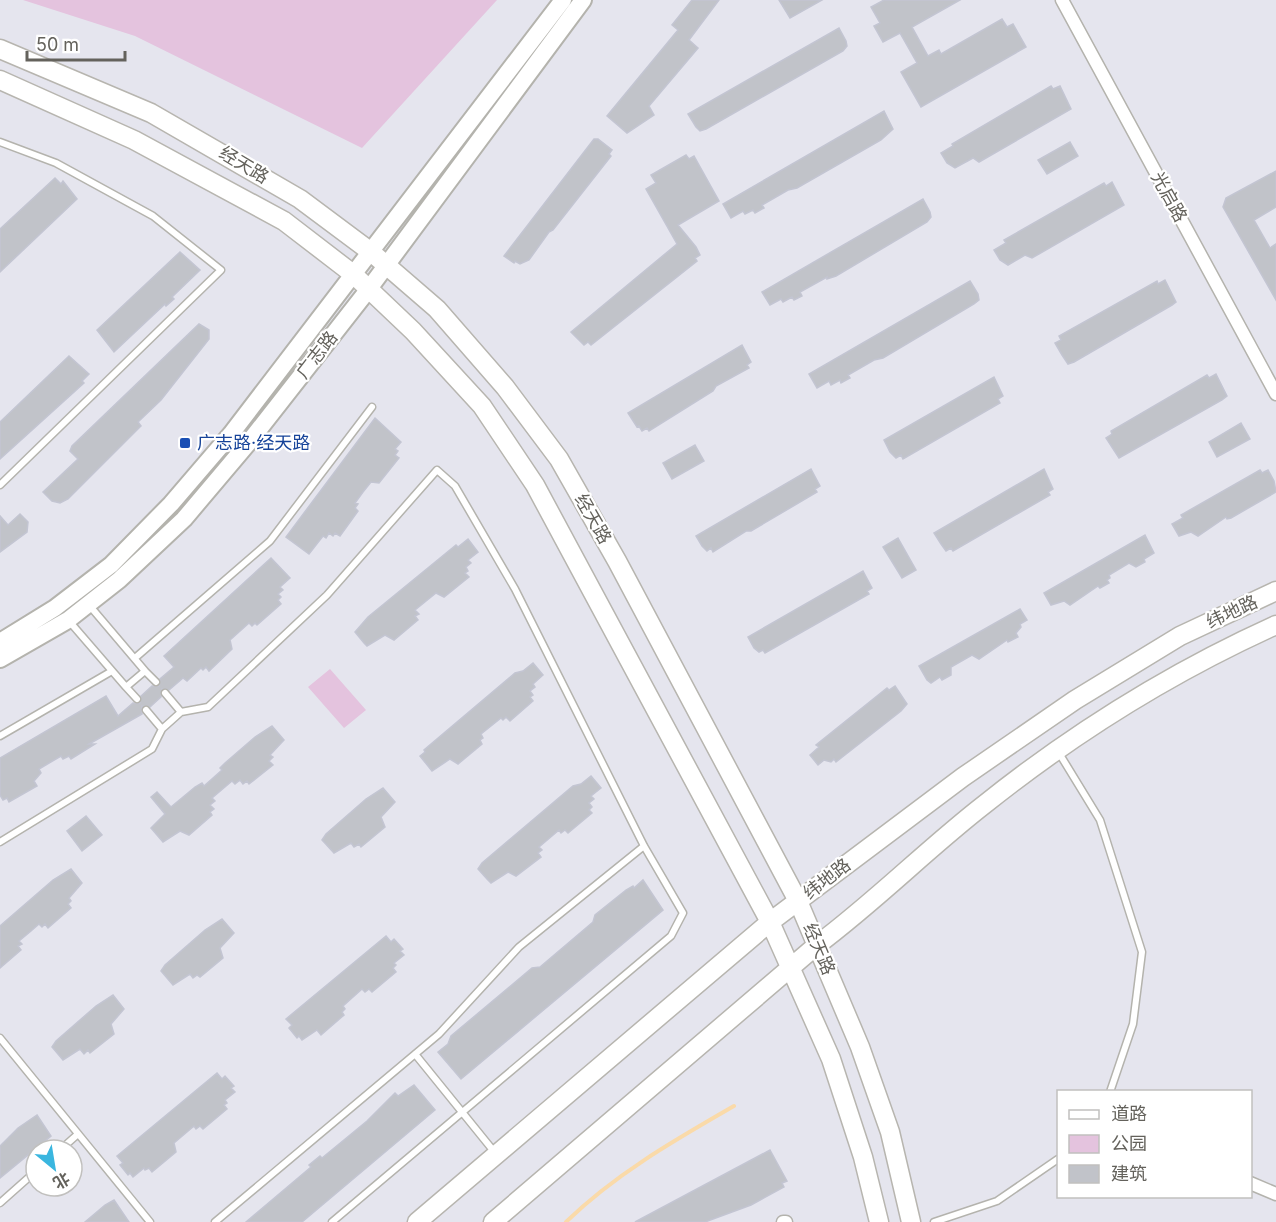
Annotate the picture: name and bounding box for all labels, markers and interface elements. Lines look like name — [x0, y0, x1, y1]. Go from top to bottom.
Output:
scale bar — [27, 24, 124, 62]
text: 50 m — [36, 34, 79, 55]
street label: 经天路 — [216, 142, 273, 187]
street label: 光启路 — [1147, 168, 1192, 225]
street label: 广志路 — [292, 327, 342, 382]
place label: 广志路·经天路 — [197, 432, 310, 453]
marker: 广志路·经天路 — [178, 436, 192, 450]
street label: 经天路 — [571, 490, 616, 547]
street label: 纬地路 — [1203, 591, 1261, 632]
street label: 纬地路 — [799, 854, 854, 904]
street label: 经天路 — [799, 920, 840, 978]
legend — [1057, 1090, 1252, 1198]
text: 道路 — [1111, 1103, 1147, 1124]
text: 公园 — [1111, 1133, 1147, 1154]
north arrow — [24, 1138, 84, 1198]
text: 建筑 — [1111, 1163, 1147, 1184]
text: 北 — [50, 1168, 73, 1194]

